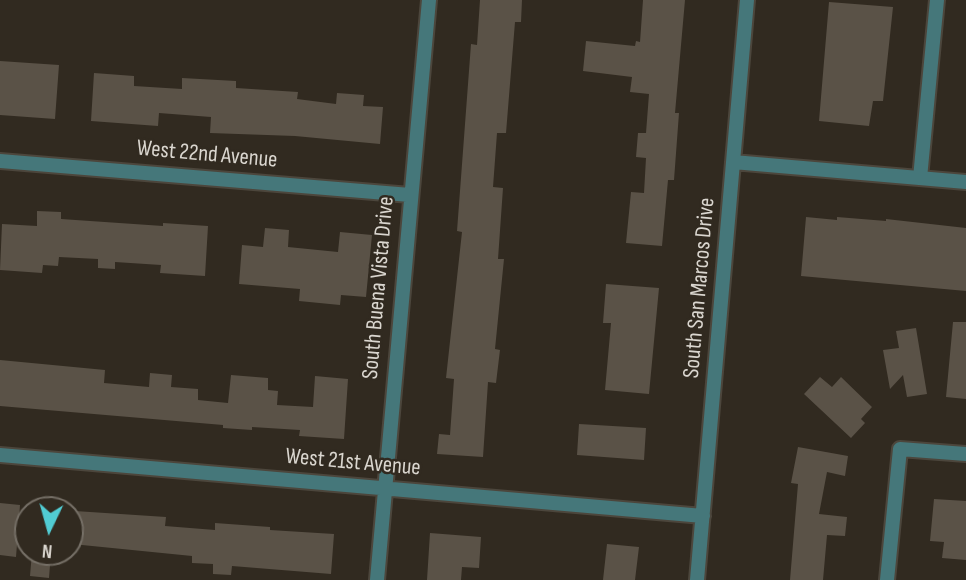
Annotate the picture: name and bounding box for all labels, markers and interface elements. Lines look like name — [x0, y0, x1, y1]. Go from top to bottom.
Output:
street label: West 22nd Avenue — [136, 135, 278, 175]
street label: South Buena Vista Drive — [357, 195, 401, 381]
street label: South San Marcos Drive — [678, 197, 722, 379]
street label: West 21st Avenue — [284, 443, 422, 483]
north arrow — [14, 496, 84, 566]
text: N — [41, 539, 53, 562]

